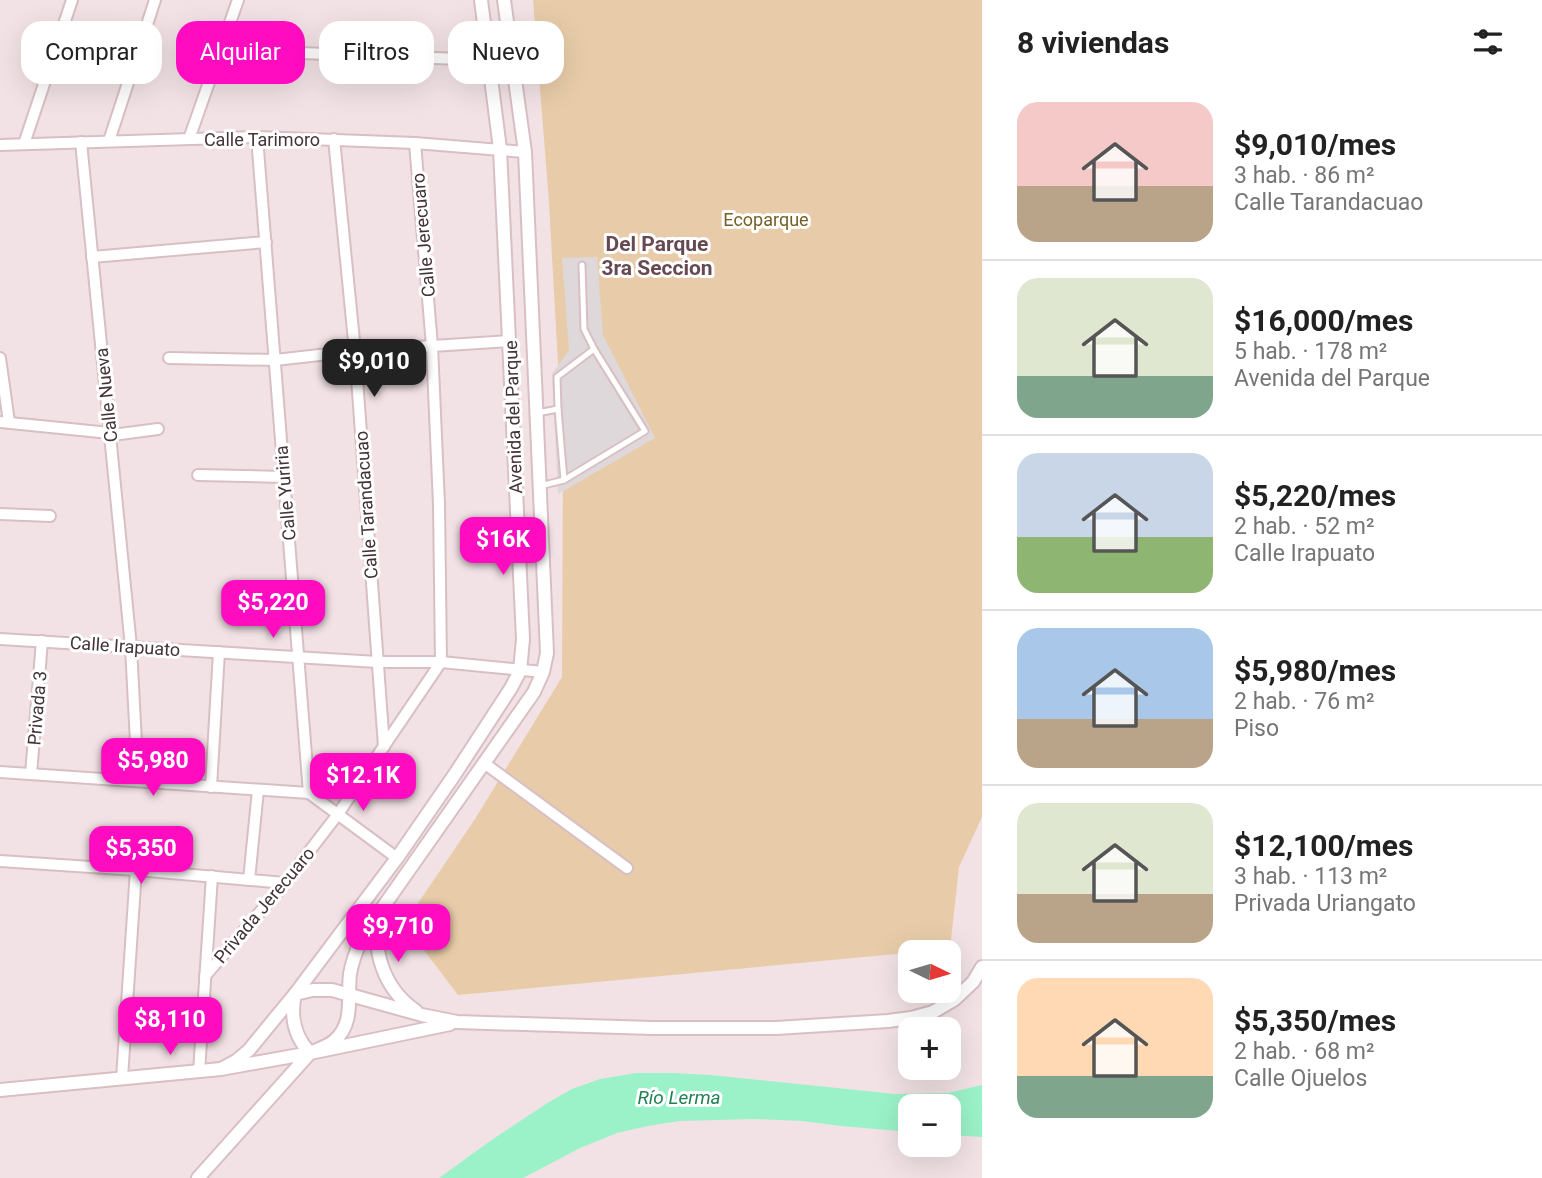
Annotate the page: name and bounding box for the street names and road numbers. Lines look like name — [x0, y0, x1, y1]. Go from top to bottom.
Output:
street label: Calle Tarimoro — [204, 129, 320, 150]
street label: Calle Jerecuaro — [407, 172, 439, 298]
street label: Avenida del Parque — [500, 340, 526, 494]
street label: Calle Nueva — [91, 347, 121, 443]
street label: Calle Tarandacuao — [350, 430, 382, 580]
street label: Calle Yuriria — [270, 445, 300, 541]
street label: Calle Irapuato — [69, 632, 181, 660]
street label: Privada 3 — [23, 670, 51, 746]
street label: Privada Jerecuaro — [209, 843, 319, 967]

